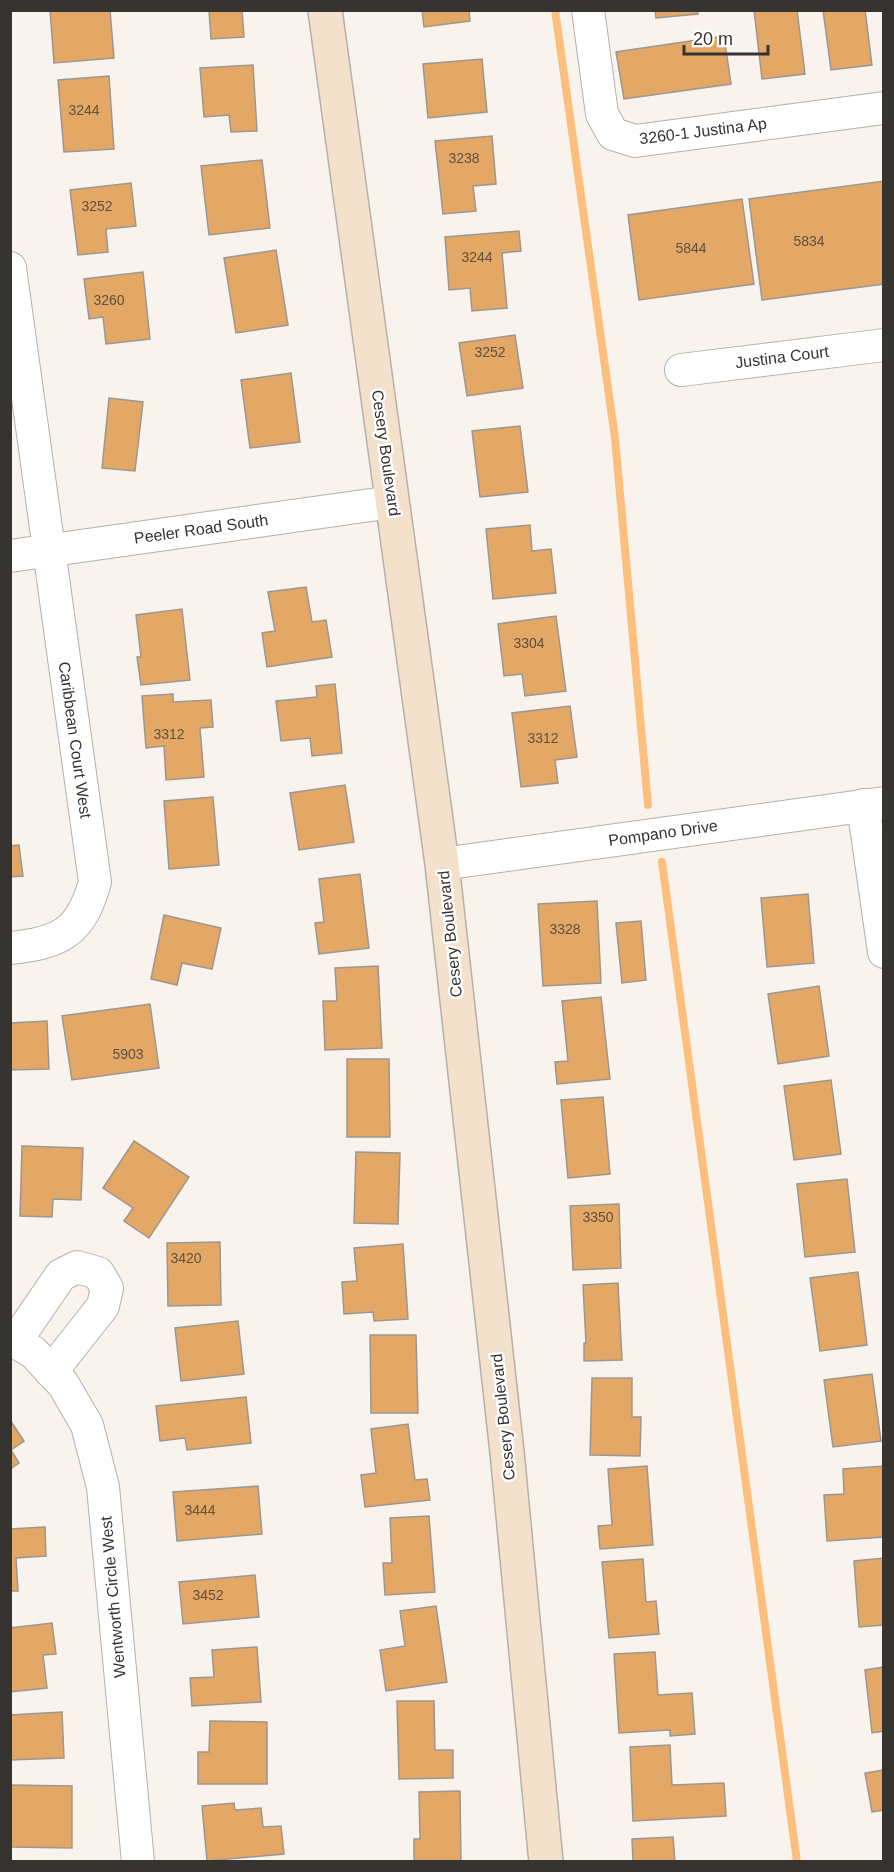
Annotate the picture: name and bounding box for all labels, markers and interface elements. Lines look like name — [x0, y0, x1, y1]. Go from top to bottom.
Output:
scale bar — [684, 18, 768, 56]
text: 20 m — [693, 29, 733, 49]
house number: 3244 — [68, 102, 100, 118]
street label: 3260-1 Justina Ap — [638, 115, 768, 147]
house number: 3238 — [448, 150, 480, 166]
house number: 3252 — [81, 198, 113, 214]
house number: 5834 — [793, 233, 825, 249]
house number: 5844 — [675, 240, 707, 256]
house number: 3244 — [461, 249, 493, 265]
house number: 3260 — [93, 292, 125, 308]
street label: Justina Court — [734, 343, 830, 371]
house number: 3252 — [474, 344, 506, 360]
street label: Cesery Boulevard — [369, 389, 403, 517]
street label: Peeler Road South — [133, 511, 269, 547]
house number: 3304 — [513, 635, 545, 651]
street label: Caribbean Court West — [56, 661, 94, 820]
house number: 3312 — [153, 726, 185, 742]
house number: 3312 — [527, 730, 559, 746]
street label: Pompano Drive — [607, 817, 719, 849]
street label: Cesery Boulevard — [435, 870, 465, 998]
house number: 3328 — [549, 921, 581, 937]
house number: 5903 — [112, 1046, 144, 1062]
house number: 3350 — [582, 1209, 614, 1225]
house number: 3420 — [170, 1250, 202, 1266]
street label: Cesery Boulevard — [488, 1353, 518, 1481]
house number: 3444 — [184, 1502, 216, 1518]
street label: Wentworth Circle West — [97, 1515, 129, 1678]
house number: 3452 — [192, 1587, 224, 1603]

